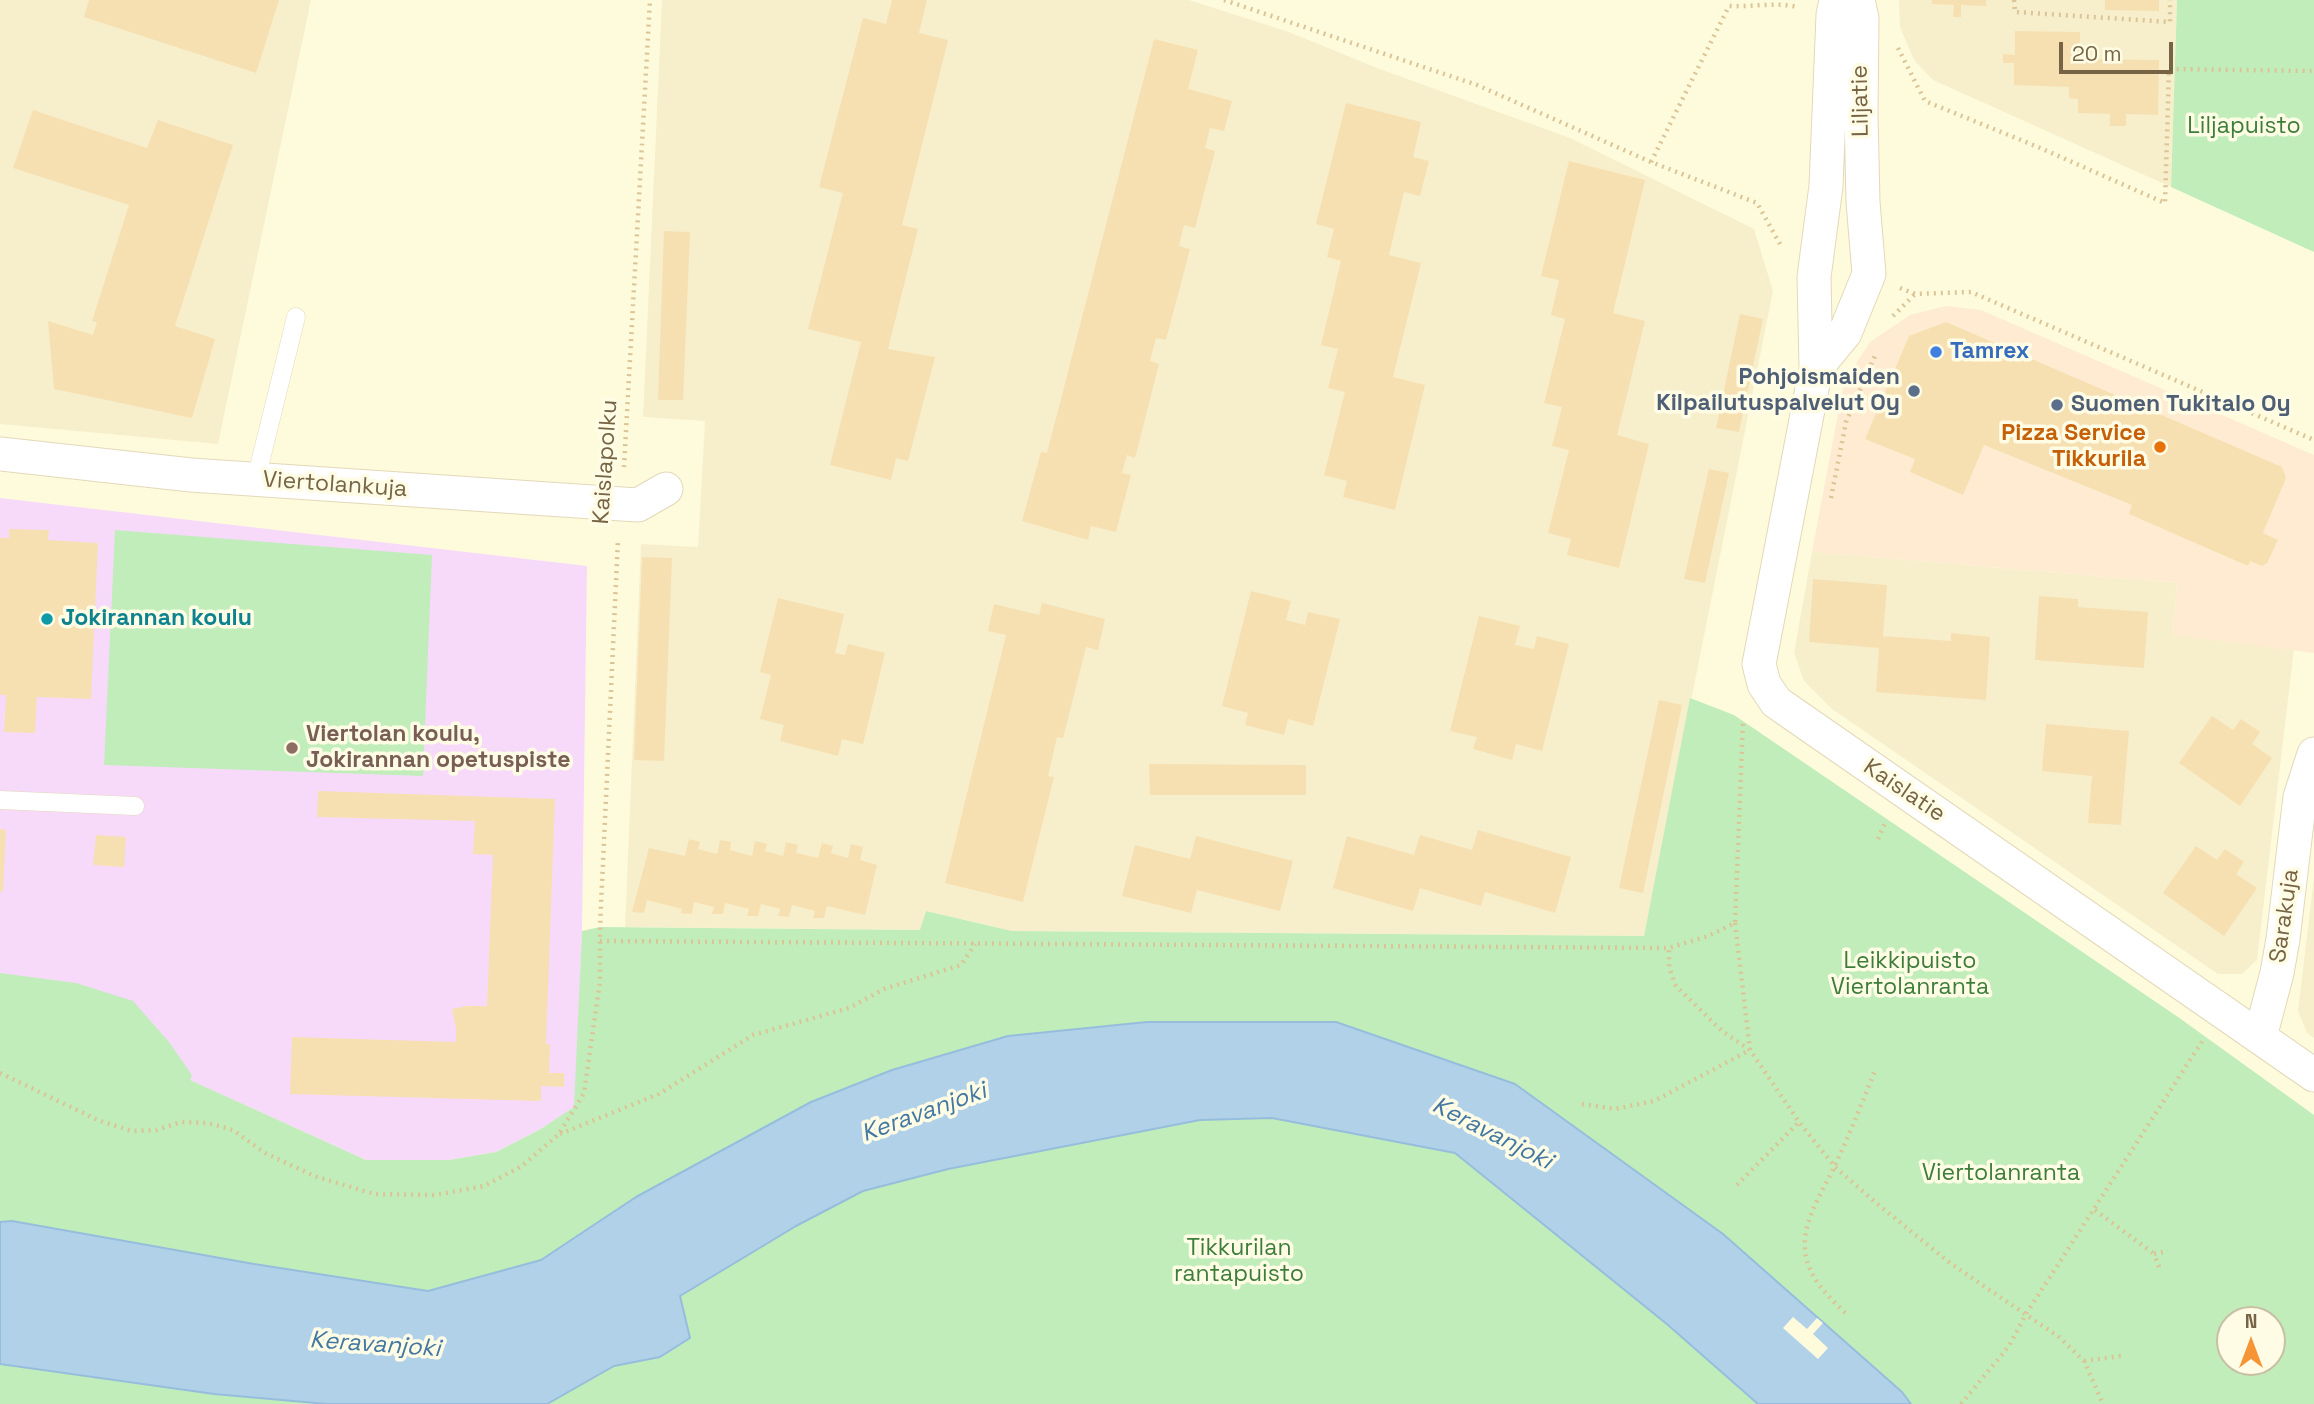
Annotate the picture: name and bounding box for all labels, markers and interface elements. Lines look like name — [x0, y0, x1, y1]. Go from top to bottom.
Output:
scale bar — [2062, 28, 2176, 72]
text: 20 m — [2072, 40, 2122, 67]
street label: Liljatie — [1847, 65, 1875, 137]
park label: Liljapuisto — [2187, 113, 2301, 141]
place label: Tamrex — [1950, 338, 2029, 366]
marker: Tamrex — [1928, 344, 1944, 360]
place label: Pohjoismaiden Kilpailutuspalvelut Oy — [1656, 364, 1900, 418]
marker: Pohjoismaiden Kilpailutuspalvelut Oy — [1906, 383, 1922, 399]
place label: Suomen Tukitalo Oy — [2071, 391, 2291, 419]
marker: Suomen Tukitalo Oy — [2049, 397, 2065, 413]
street label: Kaislapolku — [588, 399, 624, 525]
place label: Pizza Service Tikkurila — [2001, 420, 2146, 474]
marker: Pizza Service Tikkurila — [2152, 439, 2168, 455]
street label: Viertolankuja — [262, 466, 408, 504]
place label: Jokirannan koulu — [61, 605, 252, 633]
marker: Jokirannan koulu — [39, 611, 55, 627]
place label: Viertolan koulu, Jokirannan opetuspiste — [306, 721, 570, 775]
marker: Viertolan koulu, Jokirannan opetuspiste — [284, 740, 300, 756]
street label: Kaislatie — [1858, 754, 1950, 828]
street label: Sarakuja — [2265, 867, 2305, 965]
park label: Leikkipuisto Viertolanranta — [1831, 948, 1989, 1002]
water label: Keravanjoki — [858, 1077, 990, 1149]
water label: Keravanjoki — [1427, 1091, 1557, 1177]
park label: Viertolanranta — [1922, 1160, 2080, 1188]
park label: Tikkurilan rantapuisto — [1174, 1235, 1304, 1289]
north arrow — [2216, 1306, 2286, 1376]
text: N — [2245, 1309, 2257, 1334]
water label: Keravanjoki — [309, 1326, 441, 1364]

